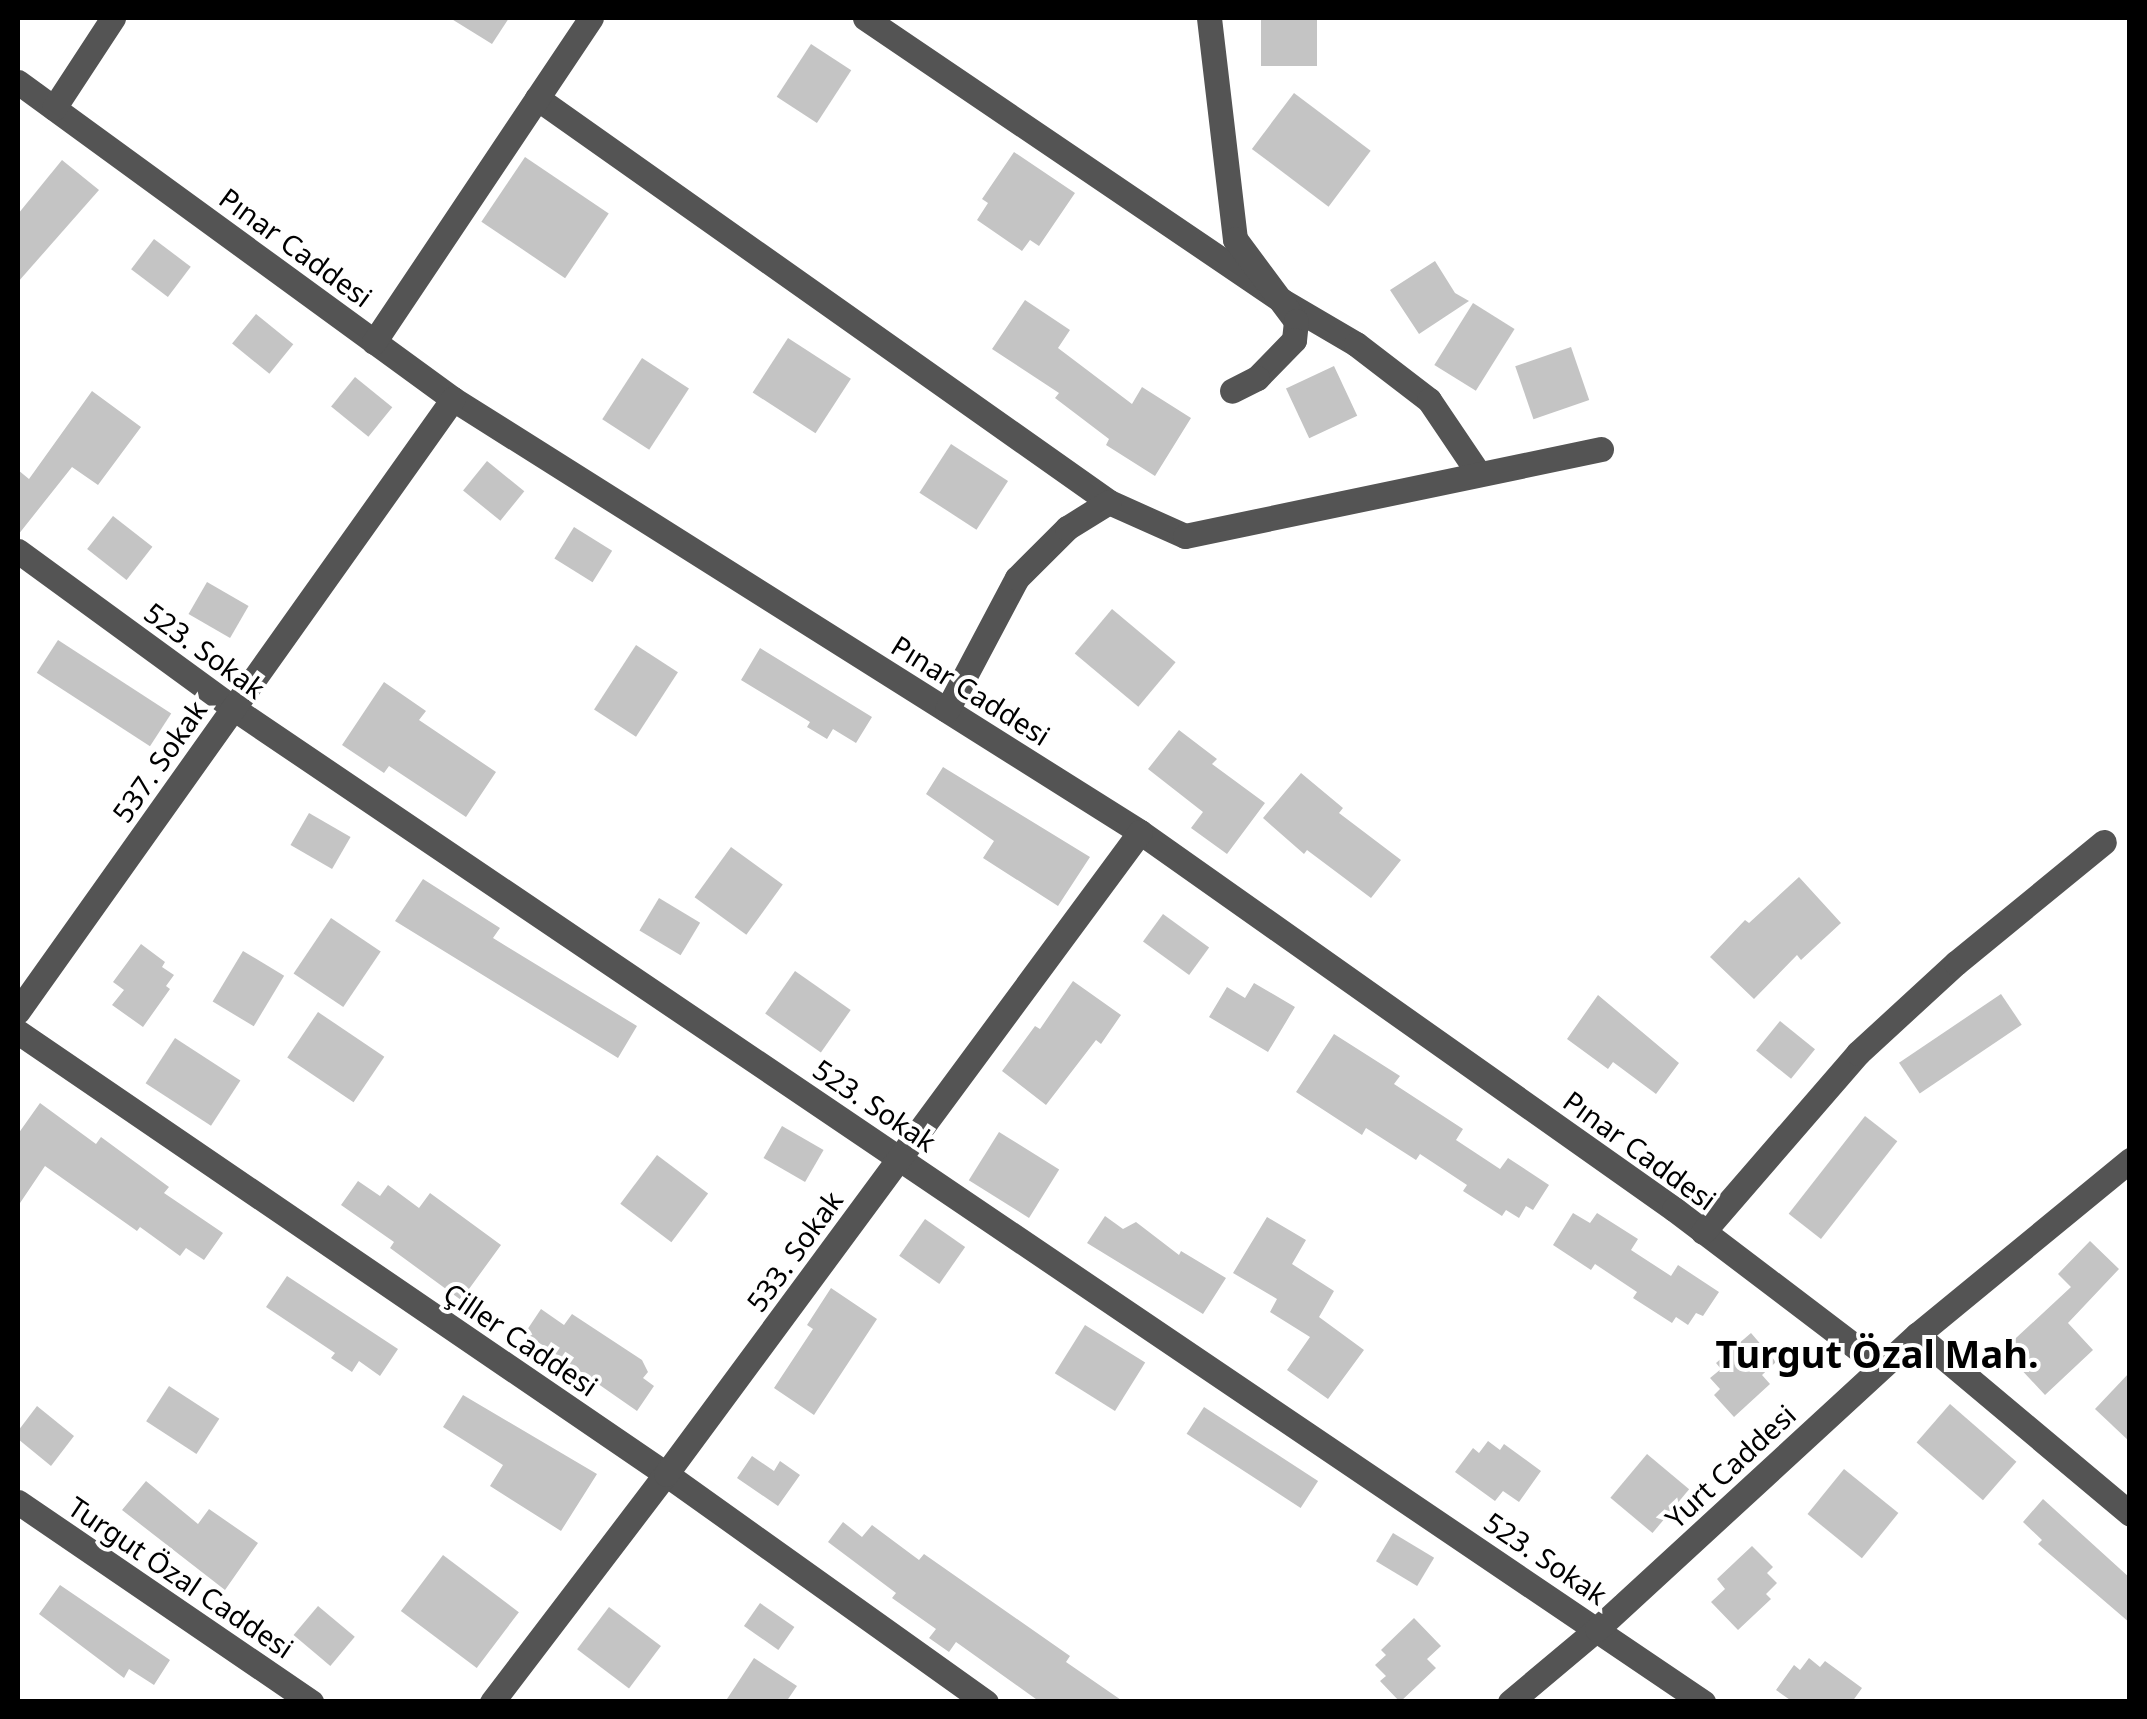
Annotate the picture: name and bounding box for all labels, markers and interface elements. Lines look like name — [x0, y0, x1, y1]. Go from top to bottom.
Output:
street label: Pınar Caddesi — [213, 180, 379, 314]
street label: 523. Sokak — [138, 595, 272, 705]
street label: Pınar Caddesi — [886, 628, 1056, 752]
street label: 537. Sokak — [105, 694, 213, 828]
street label: 523. Sokak — [807, 1052, 943, 1158]
street label: Pınar Caddesi — [1557, 1083, 1723, 1217]
street label: 533. Sokak — [739, 1184, 849, 1318]
street label: Çiller Caddesi — [438, 1275, 604, 1403]
district label: Turgut Özal Mah. — [1715, 1331, 2039, 1377]
street label: Yurt Caddesi — [1658, 1397, 1802, 1535]
street label: Turgut Özal Caddesi — [62, 1489, 300, 1665]
street label: 523. Sokak — [1478, 1505, 1614, 1611]

